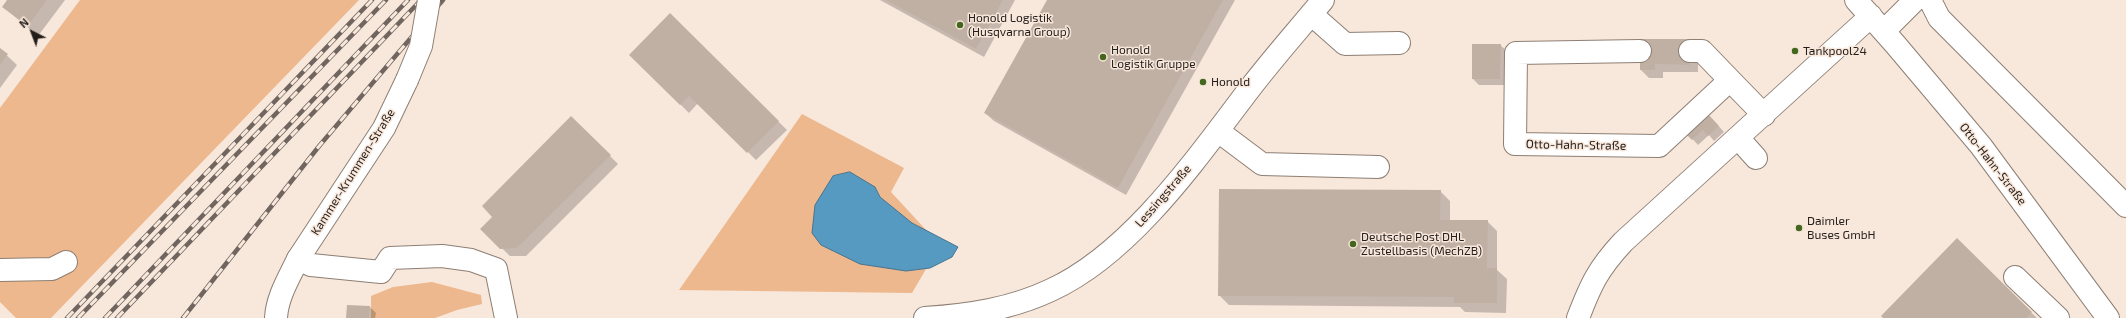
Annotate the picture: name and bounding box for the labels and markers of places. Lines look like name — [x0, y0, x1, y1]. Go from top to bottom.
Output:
place label: Honold Logistik (Husqvarna Group) — [968, 11, 1070, 39]
marker: Honold Logistik (Husqvarna Group) — [955, 20, 965, 30]
place label: Honold Logistik Gruppe — [1111, 43, 1196, 71]
place label: Tankpool24 — [1803, 44, 1867, 58]
marker: Tankpool24 — [1790, 46, 1800, 56]
marker: Honold Logistik Gruppe — [1098, 52, 1108, 62]
place label: Honold — [1211, 75, 1250, 89]
marker: Honold — [1198, 77, 1208, 87]
place label: Daimler Buses GmbH — [1807, 214, 1875, 242]
marker: Daimler Buses GmbH — [1794, 223, 1804, 233]
place label: Deutsche Post DHL Zustellbasis (MechZB) — [1361, 230, 1482, 258]
marker: Deutsche Post DHL Zustellbasis (MechZB) — [1348, 239, 1358, 249]

